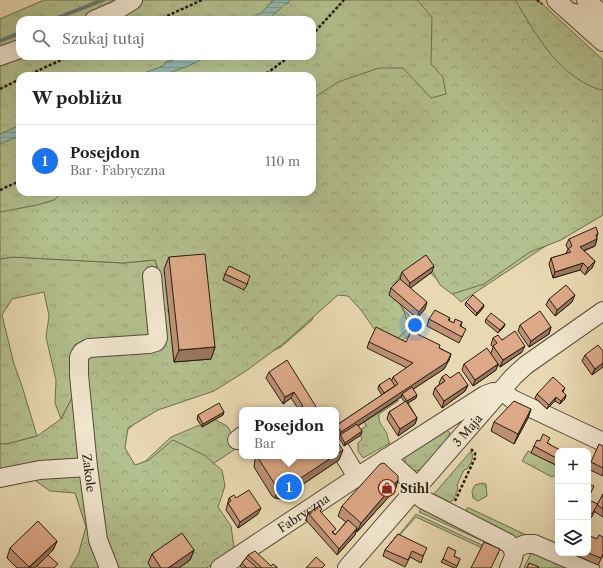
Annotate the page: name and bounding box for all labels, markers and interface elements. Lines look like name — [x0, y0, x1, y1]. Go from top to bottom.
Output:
search box — [16, 16, 316, 60]
icon: search — [30, 27, 52, 49]
text: Szukaj tutaj — [62, 29, 144, 48]
text: W pobliżu — [32, 88, 122, 108]
text: Posejdon — [70, 143, 140, 162]
text: 1 — [42, 153, 48, 169]
text: 110 m — [265, 153, 300, 169]
text: Bar · Fabryczna — [70, 162, 165, 178]
your location — [405, 315, 425, 335]
popup — [239, 407, 339, 459]
street label: 3 Maja — [449, 410, 486, 449]
text: Posejdon — [254, 416, 324, 435]
text: Bar — [254, 435, 275, 451]
map controls — [555, 448, 591, 556]
button: + — [555, 448, 591, 484]
street label: Zakole — [79, 453, 99, 493]
pin: 1 — [276, 472, 302, 502]
shop icon: Stihl — [377, 478, 397, 498]
place label: Stihl — [400, 481, 429, 496]
button: − — [555, 484, 591, 520]
street label: Fabryczna — [275, 490, 332, 535]
button: layers — [555, 520, 591, 556]

